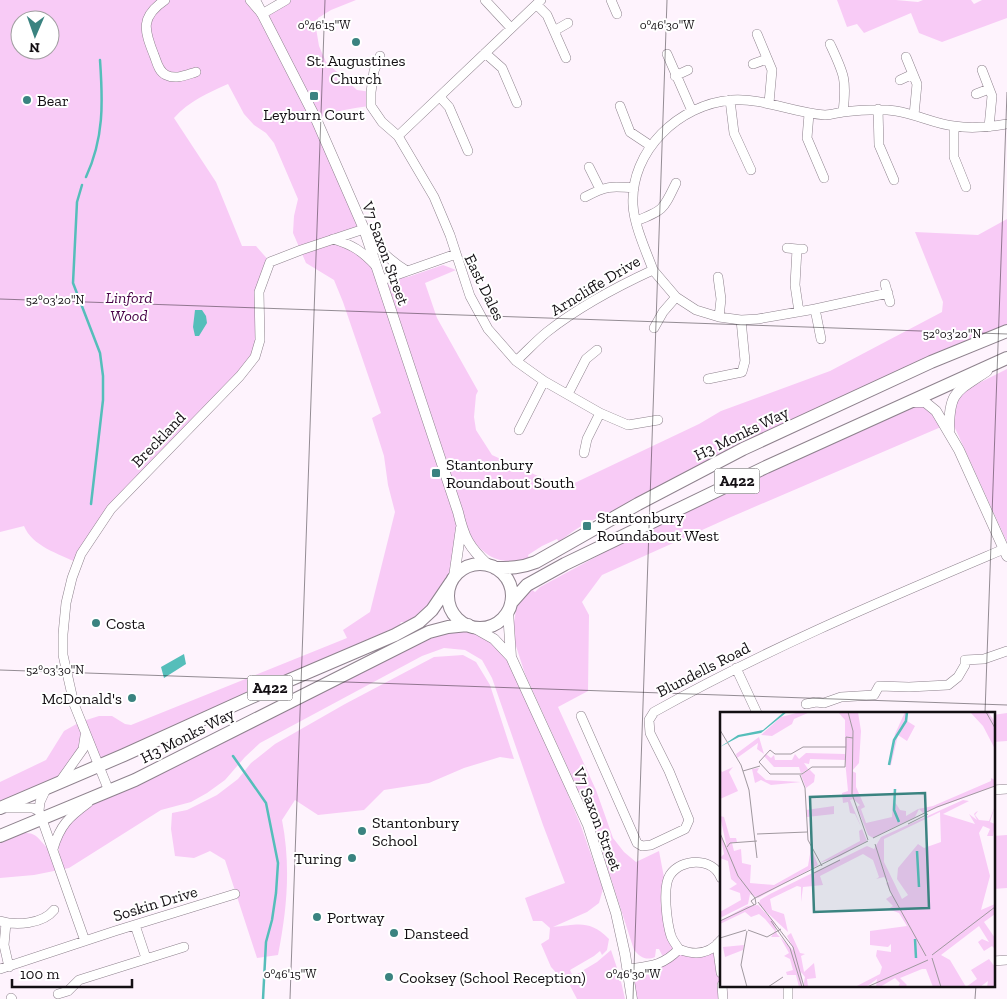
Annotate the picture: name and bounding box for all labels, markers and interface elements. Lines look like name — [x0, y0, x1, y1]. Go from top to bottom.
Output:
north arrow — [10, 10, 60, 60]
text: 0°46'15"W — [298, 18, 351, 32]
text: 0°46'30"W — [640, 18, 695, 32]
marker: St. Augustines Church — [350, 36, 362, 48]
text: N — [29, 39, 40, 56]
place label: St. Augustines Church — [307, 51, 405, 88]
marker: Leyburn Court — [308, 90, 320, 102]
place label: Bear — [37, 91, 69, 110]
marker: Bear — [21, 94, 33, 106]
place label: Leyburn Court — [263, 105, 365, 124]
street label: V7 Saxon Street — [358, 198, 413, 308]
street label: East Dales — [460, 251, 509, 323]
street label: Arncliffe Drive — [547, 251, 643, 320]
park label: Linford Wood — [106, 288, 152, 325]
text: 52°03'20"N — [26, 293, 84, 307]
text: 52°03'20"N — [923, 327, 981, 341]
street label: H3 Monks Way — [691, 402, 792, 465]
street label: Breckland — [127, 408, 189, 471]
place label: Stantonbury Roundabout South — [446, 455, 574, 492]
marker: Stantonbury Roundabout South — [430, 467, 442, 479]
road number: A422 — [714, 468, 760, 494]
place label: Stantonbury Roundabout West — [597, 508, 719, 545]
marker: Stantonbury Roundabout West — [581, 520, 593, 532]
place label: Costa — [106, 614, 145, 633]
marker: Costa — [90, 617, 102, 629]
street label: Blundells Road — [654, 638, 753, 701]
text: 52°03'30"N — [26, 663, 84, 677]
road number: A422 — [248, 676, 292, 700]
place label: McDonald's — [42, 689, 122, 708]
marker: McDonald's — [126, 692, 138, 704]
street label: H3 Monks Way — [137, 703, 238, 767]
inset map — [720, 712, 994, 986]
street label: V7 Saxon Street — [569, 764, 626, 873]
place label: Stantonbury School — [372, 813, 460, 850]
marker: Stantonbury School — [356, 825, 368, 837]
place label: Turing — [294, 849, 342, 868]
marker: Turing — [346, 852, 358, 864]
street label: Soskin Drive — [111, 882, 200, 925]
place label: Portway — [327, 908, 385, 927]
marker: Portway — [311, 911, 323, 923]
place label: Dansteed — [404, 924, 469, 943]
marker: Dansteed — [388, 927, 400, 939]
scale bar — [12, 956, 132, 988]
text: 100 m — [20, 965, 59, 983]
text: 0°46'15"W — [264, 967, 317, 981]
text: 0°46'30"W — [606, 967, 661, 981]
place label: Cooksey (School Reception) — [399, 968, 586, 987]
marker: Cooksey (School Reception) — [383, 971, 395, 983]

